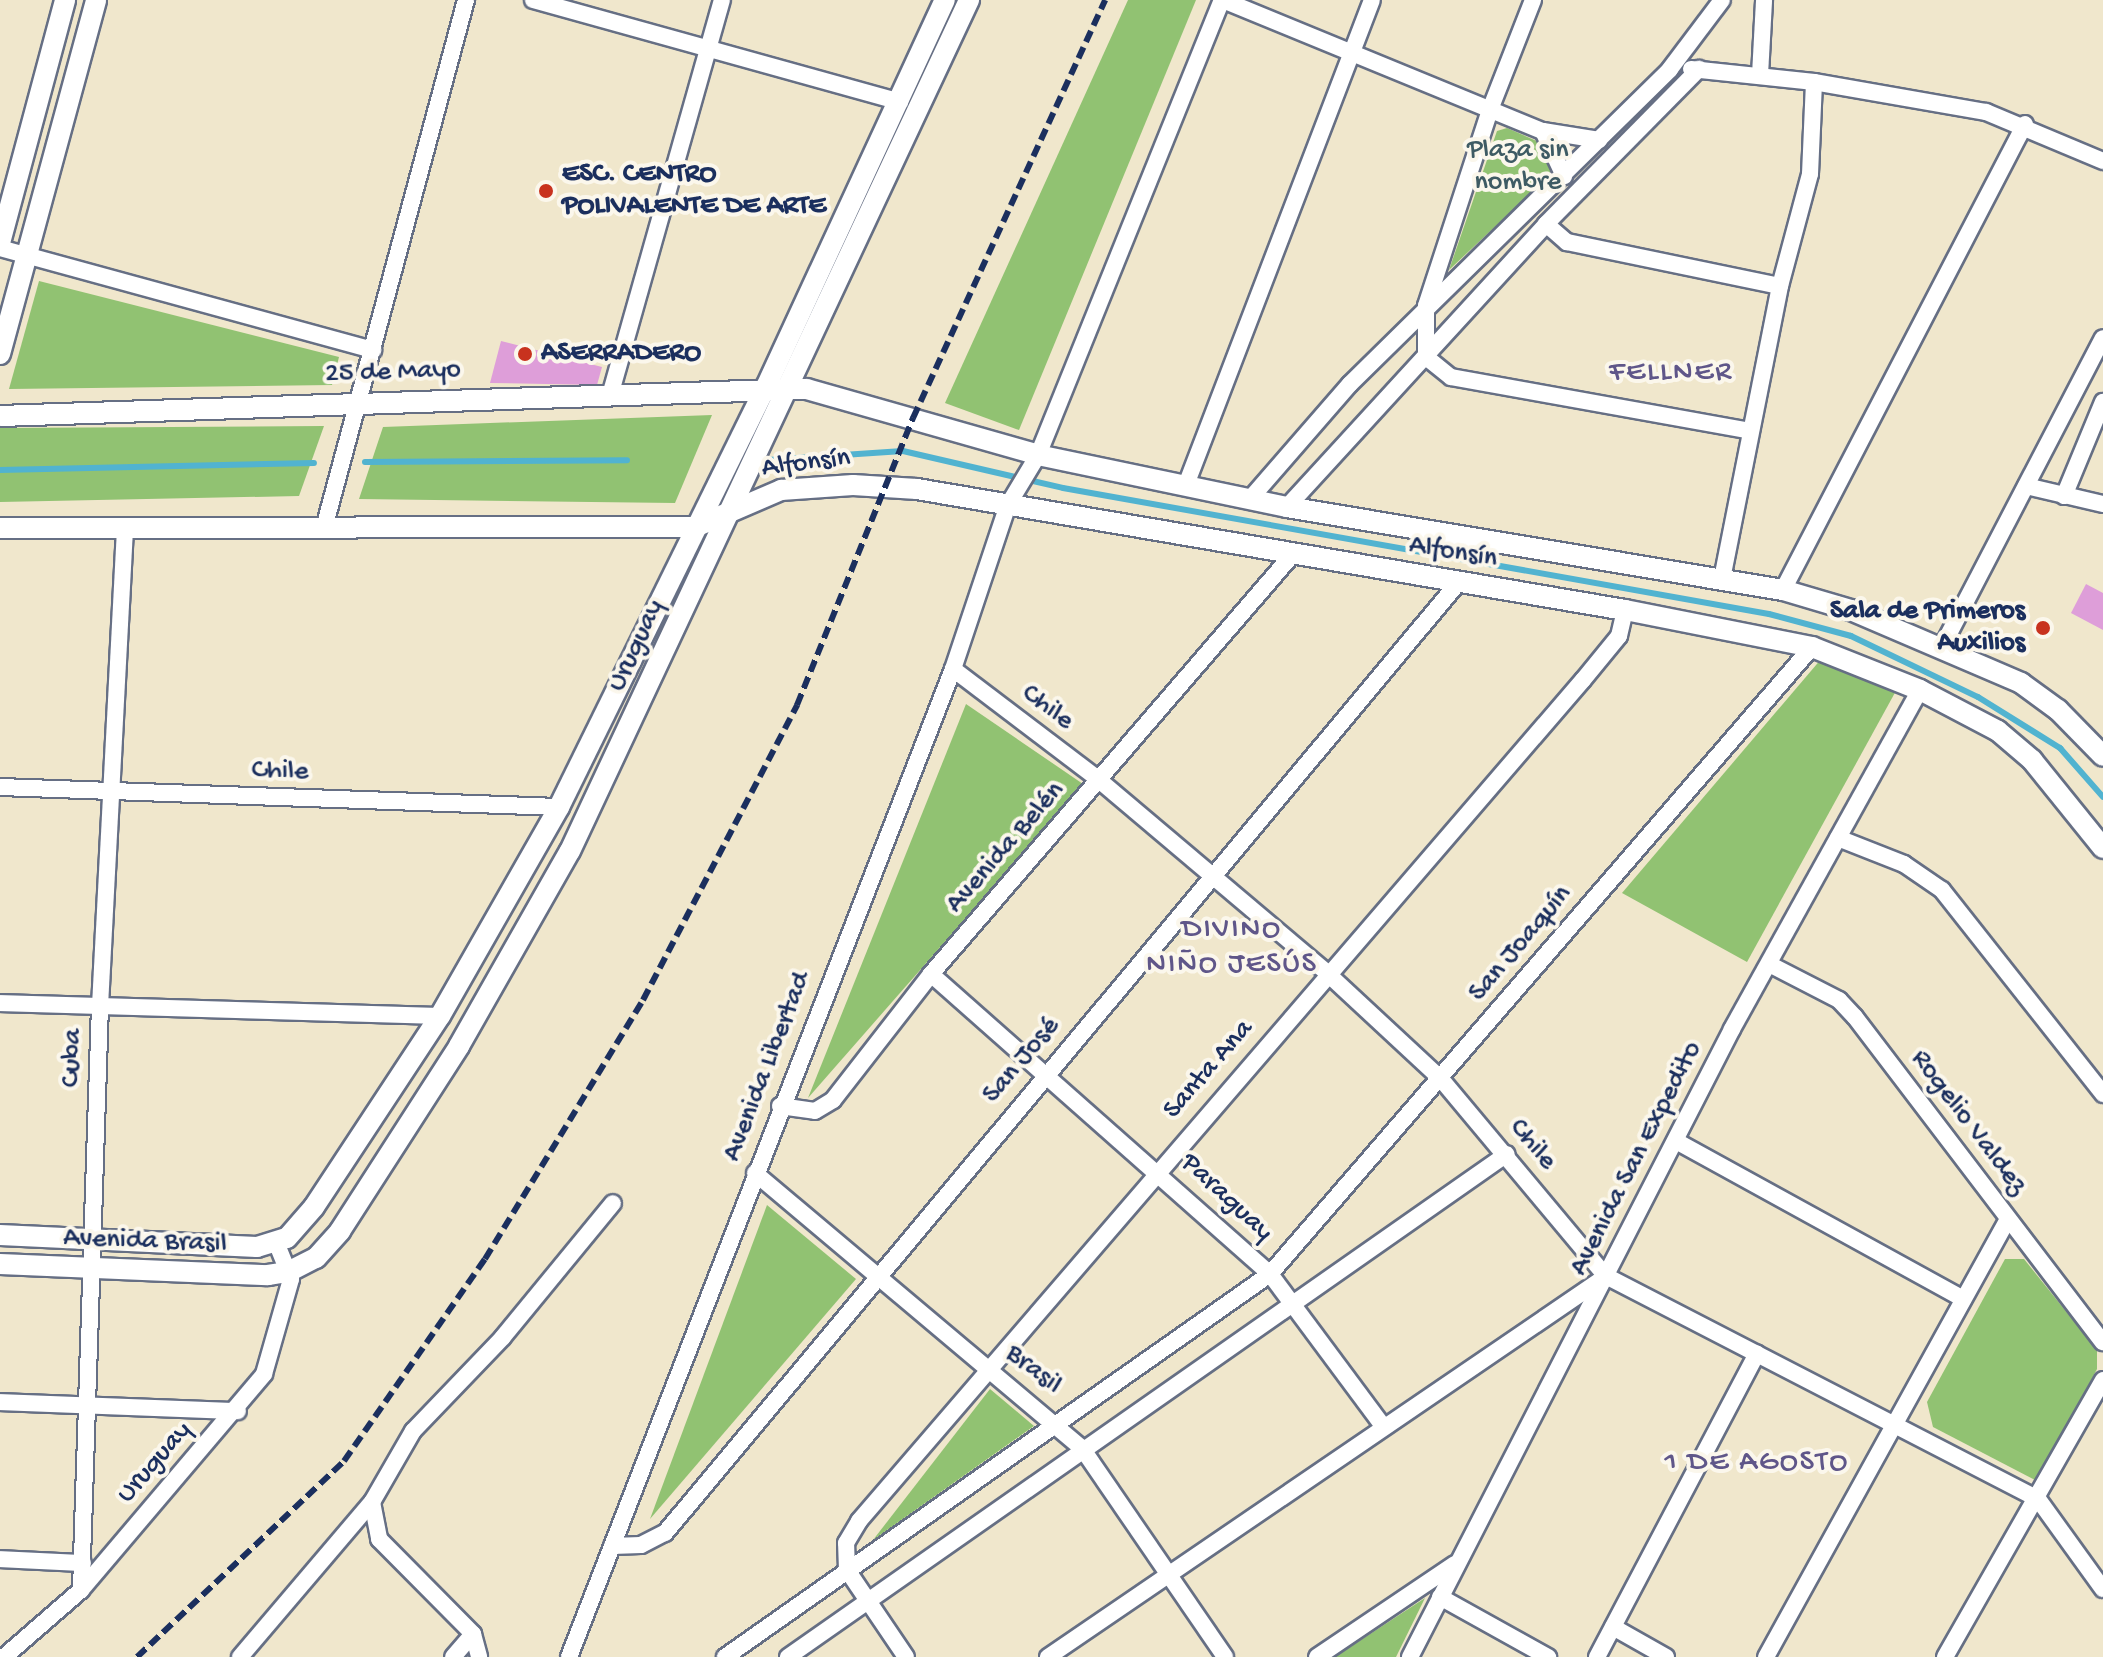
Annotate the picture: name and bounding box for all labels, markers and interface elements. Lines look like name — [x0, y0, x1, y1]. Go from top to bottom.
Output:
park label: Plaza sin nombre — [1467, 134, 1569, 200]
place label: ESC. CENTRO POLIVALENTE DE ARTE — [562, 158, 826, 224]
marker: ESC. CENTRO POLIVALENTE DE ARTE — [537, 182, 555, 200]
place label: ASERRADERO — [541, 337, 701, 371]
marker: ASERRADERO — [516, 345, 534, 363]
street label: 25 de Mayo — [325, 354, 461, 392]
district label: FELLNER — [1609, 356, 1733, 392]
street label: Alfonsín — [760, 442, 852, 486]
street label: Alfonsín — [1407, 529, 1499, 577]
street label: Uruguay — [601, 595, 673, 697]
place label: Sala de Primeros Auxilios — [1830, 595, 2025, 661]
marker: Sala de Primeros Auxilios — [2032, 617, 2054, 639]
street label: Chile — [1014, 677, 1080, 739]
street label: Chile — [251, 754, 309, 790]
street label: Avenida Belén — [940, 775, 1072, 921]
street label: San Joaquín — [1462, 879, 1580, 1009]
district label: DIVINO NIÑO JESÚS — [1146, 913, 1318, 984]
street label: Avenida Libertad — [716, 968, 820, 1166]
street label: San José — [976, 1011, 1068, 1111]
street label: Santa Ana — [1157, 1013, 1261, 1127]
street label: Cuba — [55, 1028, 91, 1088]
street label: Avenida San Expedito — [1563, 1036, 1711, 1282]
street label: Rogelio Valdez — [1902, 1044, 2034, 1202]
street label: Chile — [1501, 1112, 1563, 1178]
street label: Paraguay — [1173, 1147, 1279, 1249]
street label: Avenida Brasil — [63, 1222, 227, 1262]
street label: Brasil — [998, 1338, 1068, 1402]
street label: Uruguay — [110, 1415, 200, 1511]
district label: 1 DE AGOSTO — [1665, 1446, 1849, 1482]

